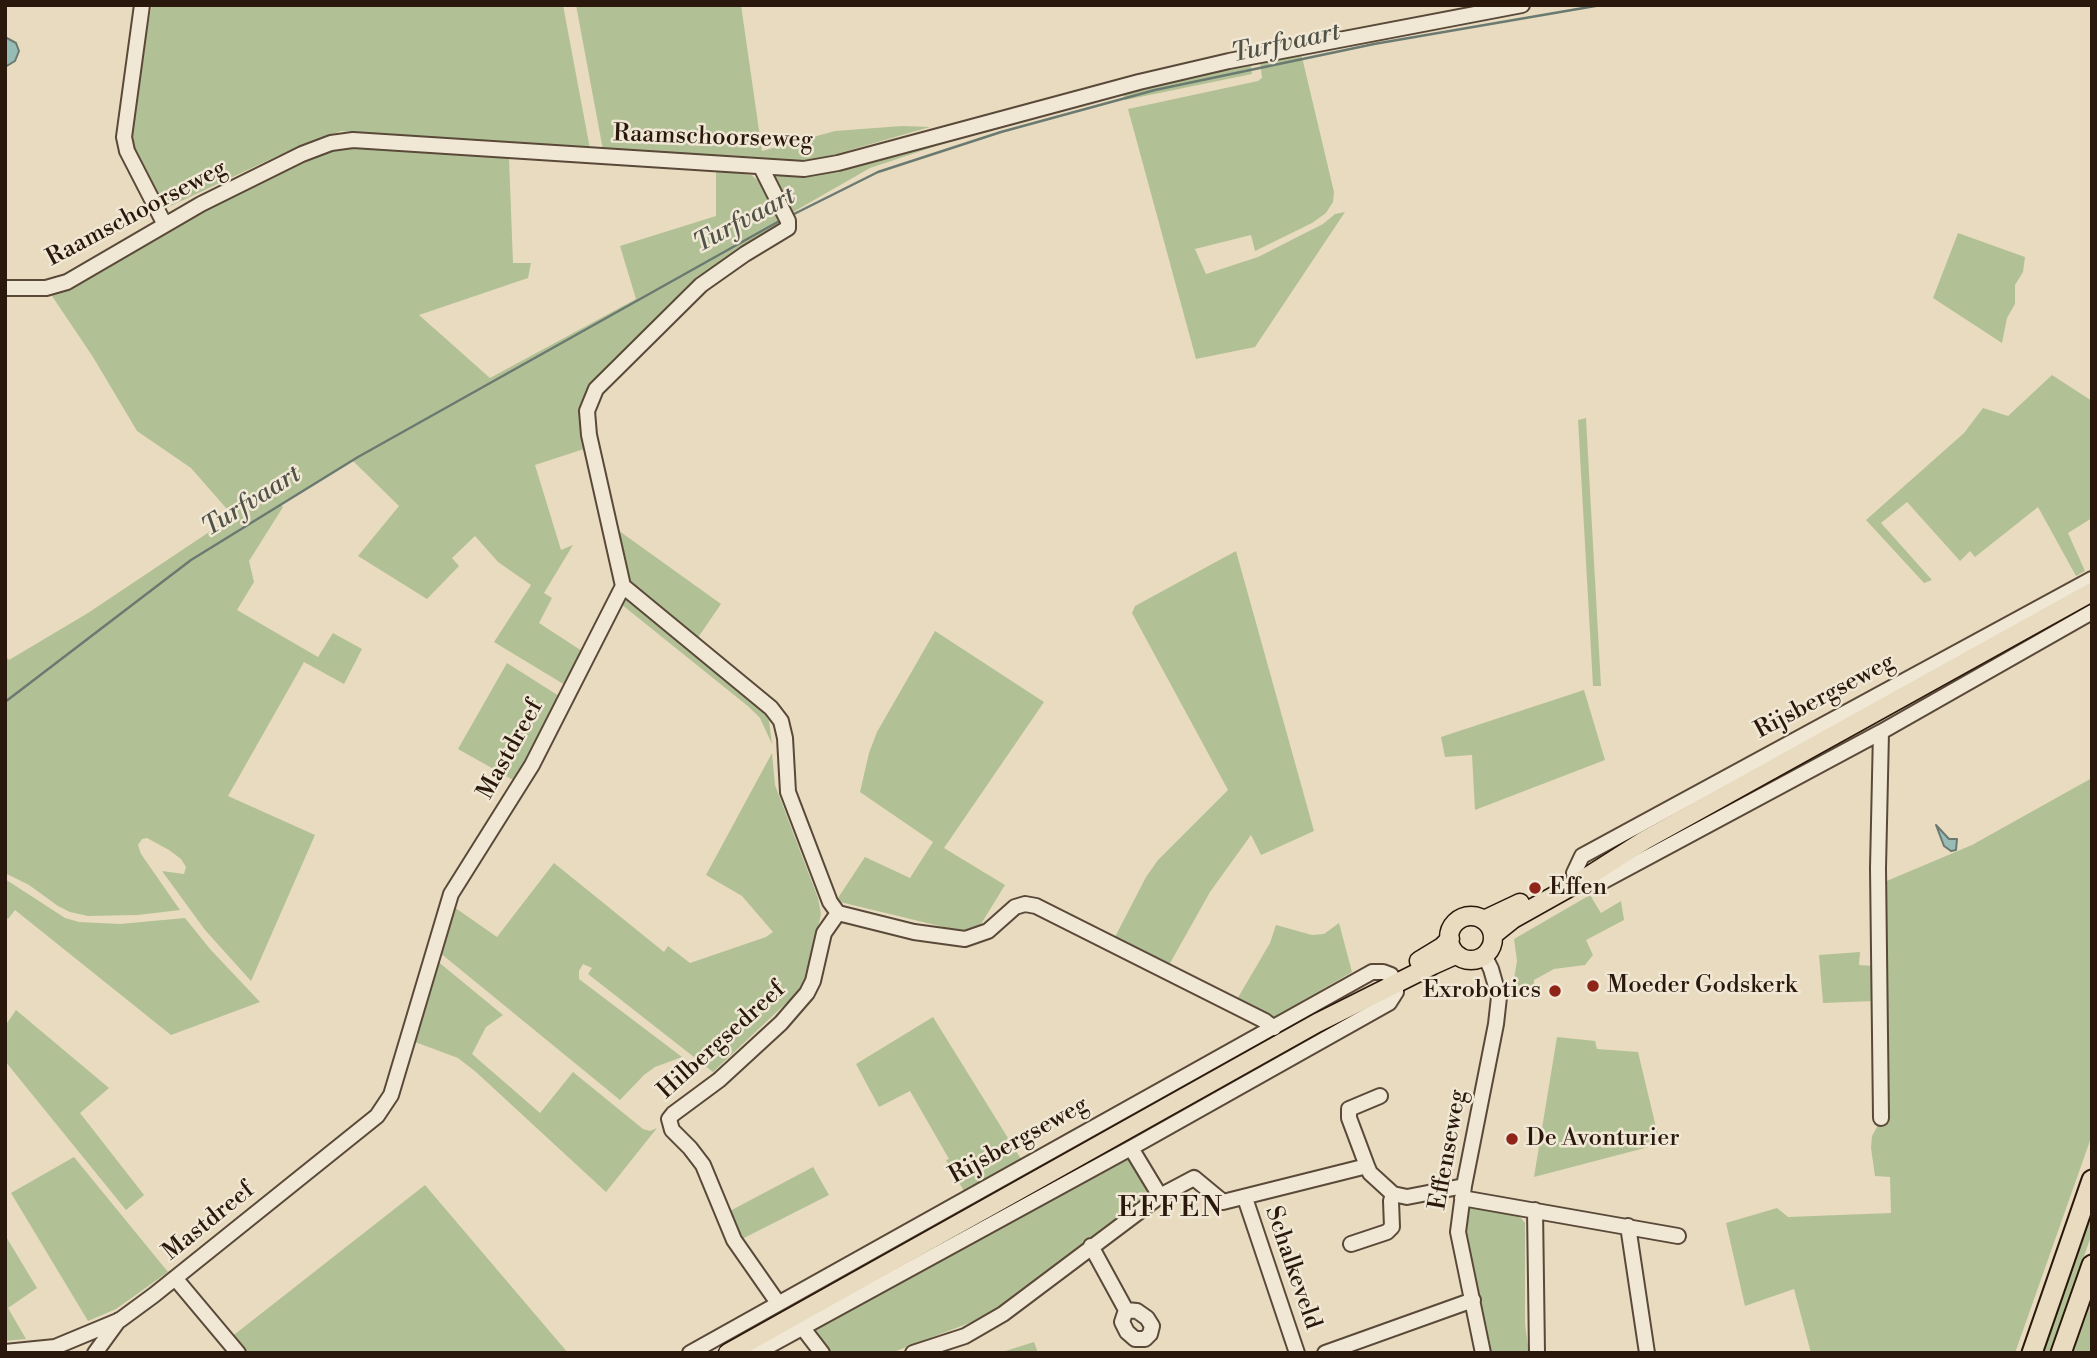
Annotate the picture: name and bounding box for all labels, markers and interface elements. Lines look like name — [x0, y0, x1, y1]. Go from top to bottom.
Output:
water label: Turfvaart — [1229, 17, 1343, 71]
street label: Raamschoorseweg — [613, 120, 813, 156]
street label: Raamschoorseweg — [42, 154, 232, 274]
water label: Turfvaart — [689, 181, 801, 261]
water label: Turfvaart — [197, 459, 307, 545]
street label: Rijsbergseweg — [1750, 648, 1900, 746]
street label: Mastdreef — [472, 695, 550, 805]
place label: Effen — [1549, 874, 1607, 902]
marker: Effen — [1527, 880, 1543, 896]
place label: Moeder Godskerk — [1607, 972, 1797, 1000]
street label: Hilbergsedreef — [652, 976, 792, 1106]
place label: Exrobotics — [1423, 977, 1541, 1005]
marker: Moeder Godskerk — [1585, 978, 1601, 994]
marker: Exrobotics — [1547, 983, 1563, 999]
street label: Effenseweg — [1424, 1088, 1474, 1212]
street label: Rijsbergseweg — [944, 1091, 1094, 1191]
place label: De Avonturier — [1526, 1125, 1680, 1153]
marker: De Avonturier — [1504, 1131, 1520, 1147]
street label: Mastdreef — [157, 1176, 261, 1268]
district label: EFFEN — [1118, 1192, 1224, 1226]
street label: Schalkeveld — [1258, 1203, 1326, 1333]

